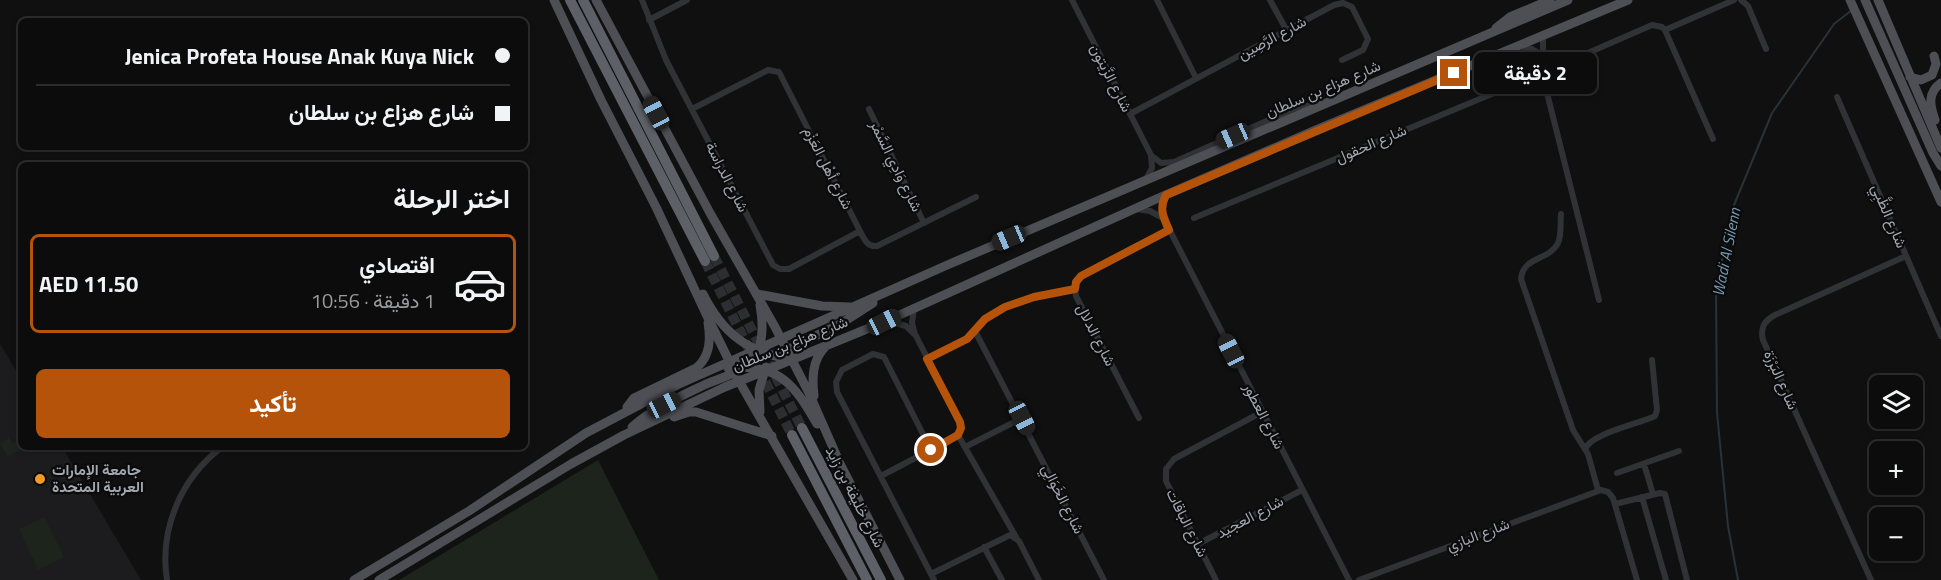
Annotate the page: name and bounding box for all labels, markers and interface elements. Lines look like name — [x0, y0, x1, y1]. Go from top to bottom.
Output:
street label: شارع الرَّصِين — [1233, 10, 1311, 65]
text: Jenica Profeta House Anak Kuya Nick — [125, 39, 474, 73]
street label: شارع الزَّيتون — [1084, 40, 1139, 116]
callout: 2 دقيقة — [1475, 52, 1598, 94]
street label: شارع هزاع بن سلطان — [1262, 54, 1384, 123]
text: 2 دقيقة — [1504, 57, 1567, 88]
route end — [1440, 59, 1467, 86]
car — [640, 93, 672, 133]
text: شارع هزاع بن سلطان — [289, 95, 474, 129]
street label: شارع وَادِي السَّمْر — [862, 115, 929, 217]
street label: شارع الحقول — [1332, 118, 1410, 169]
car — [1213, 120, 1253, 152]
street label: شارع أهْل العَزْم — [798, 122, 859, 214]
street label: شارع الدراسة — [700, 137, 755, 216]
text: اختر الرحلة — [393, 177, 510, 218]
street label: شارع الظَّبِي — [1864, 180, 1913, 252]
water label: Wadi Al Silenn — [1706, 205, 1747, 298]
car — [989, 223, 1029, 253]
text: اقتصادي — [359, 248, 435, 282]
icon: car — [453, 257, 507, 311]
text: AED 11.50 — [39, 267, 138, 301]
text: 1 دقيقة · 10:56 — [311, 285, 435, 316]
street label: شارع الدلال — [1071, 300, 1122, 370]
car — [864, 306, 904, 338]
street label: شارع هزاع بن سلطان — [728, 310, 851, 377]
car — [1215, 331, 1247, 371]
street label: شارع البَرْزَة — [1758, 346, 1805, 413]
button: تأكيد — [36, 369, 510, 438]
map controls — [1869, 375, 1923, 561]
button: layers — [1869, 375, 1923, 429]
street label: شارع العطور — [1237, 378, 1291, 453]
car — [644, 389, 684, 421]
car — [1006, 398, 1038, 438]
route start — [917, 436, 944, 463]
button: + — [1869, 441, 1923, 495]
street label: شارع خليفة بن زايد — [820, 442, 891, 552]
place label: جامعة الإمارات العربية المتحدة — [52, 458, 144, 498]
street label: شارع الخَوَالِي — [1034, 460, 1091, 539]
marker: جامعة الإمارات العربية المتحدة — [33, 472, 47, 486]
street label: شارع الباقات — [1160, 484, 1215, 561]
street label: شارع العجيد — [1212, 489, 1288, 544]
button: − — [1869, 507, 1923, 561]
street label: شارع البازي — [1443, 512, 1514, 559]

